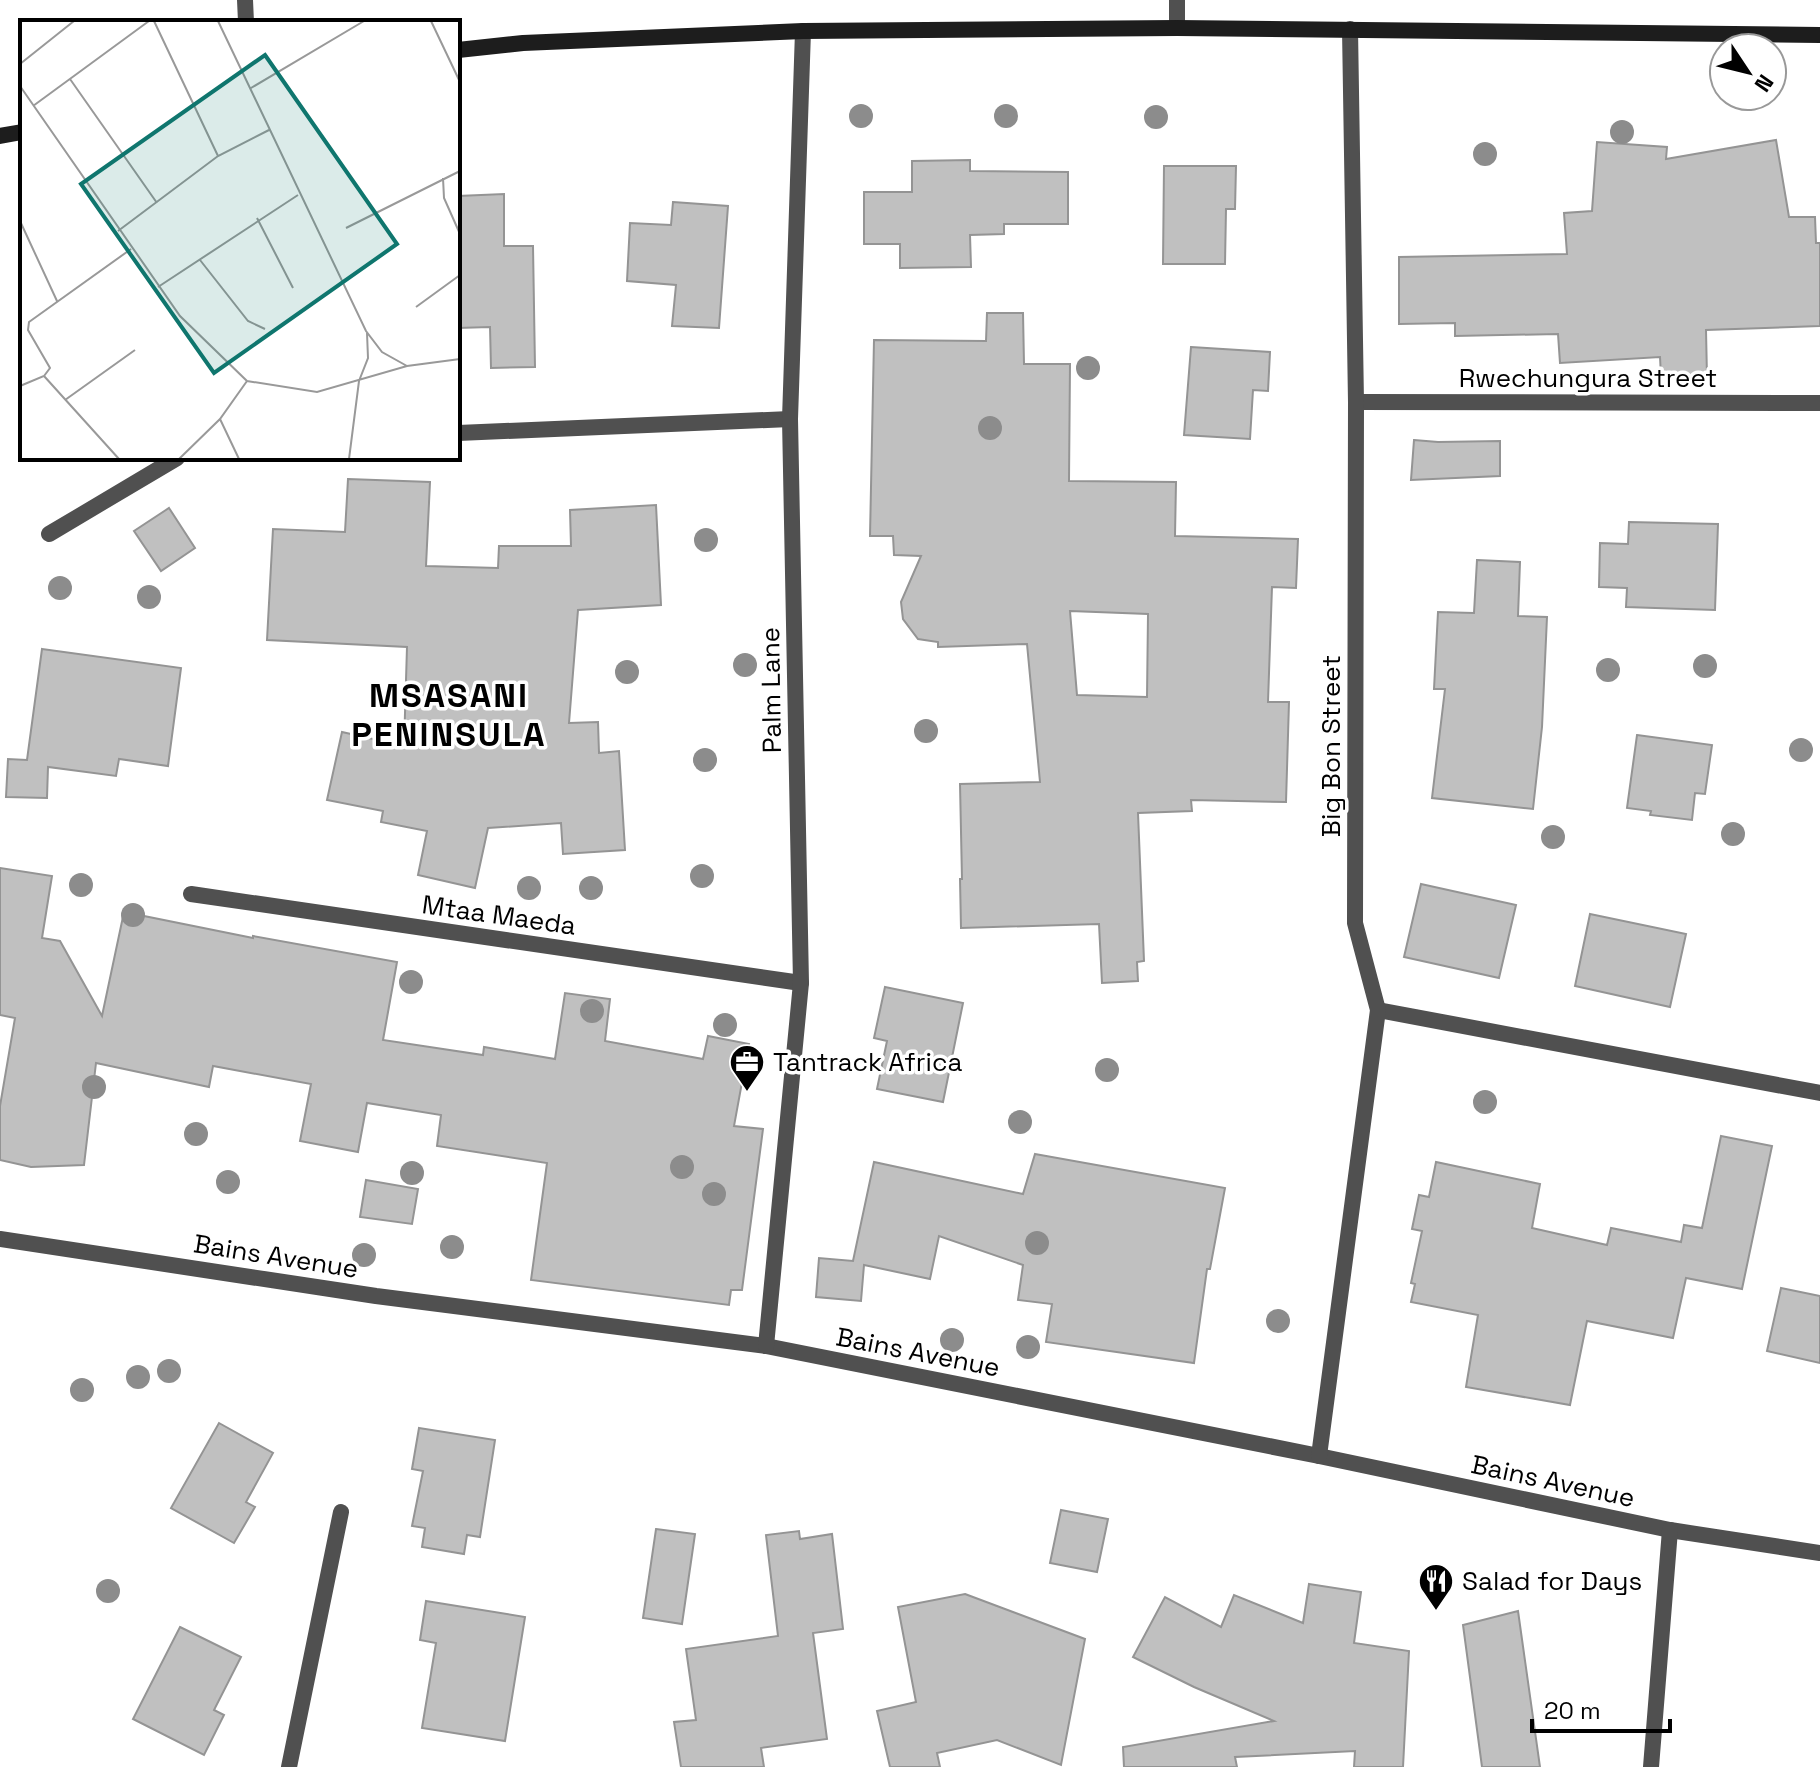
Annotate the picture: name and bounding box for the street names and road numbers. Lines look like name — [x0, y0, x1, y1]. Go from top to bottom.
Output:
street label: Rwechungura Street — [1459, 361, 1717, 395]
street label: Palm Lane — [753, 627, 789, 753]
street label: Big Bon Street — [1314, 655, 1348, 837]
street label: Mtaa Maeda — [420, 887, 578, 943]
street label: Bains Avenue — [191, 1226, 361, 1286]
street label: Bains Avenue — [833, 1319, 1003, 1385]
street label: Bains Avenue — [1468, 1447, 1638, 1515]

